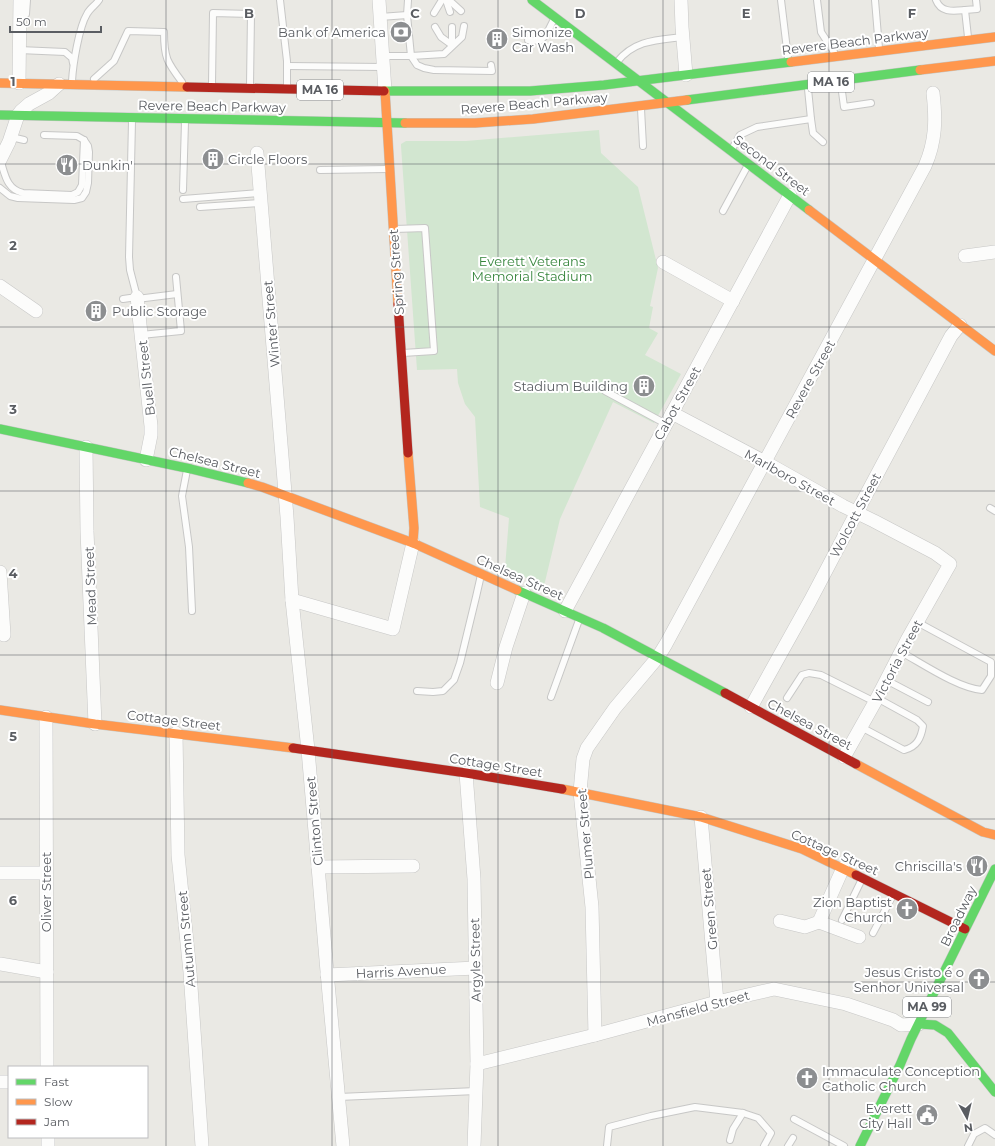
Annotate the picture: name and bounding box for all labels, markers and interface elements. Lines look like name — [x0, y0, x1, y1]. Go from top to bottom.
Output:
text: B — [244, 5, 254, 21]
text: C — [410, 5, 420, 21]
text: D — [575, 5, 586, 21]
text: E — [742, 5, 751, 21]
text: F — [908, 5, 916, 21]
scale bar — [10, 8, 101, 34]
text: 50 m — [16, 14, 47, 29]
bank icon: Bank of America — [388, 19, 414, 45]
place label: Bank of America — [278, 24, 386, 40]
place label: Simonize Car Wash — [512, 24, 574, 55]
street label: Revere Beach Parkway — [781, 24, 930, 58]
building icon: Simonize Car Wash — [484, 26, 510, 52]
road number: MA 16 — [808, 72, 854, 92]
text: 1 — [10, 73, 16, 89]
road number: MA 16 — [297, 80, 343, 100]
street label: Revere Beach Parkway — [460, 89, 609, 117]
street label: Revere Beach Parkway — [138, 97, 287, 115]
street label: Second Street — [731, 131, 813, 199]
building icon: Circle Floors — [200, 146, 226, 172]
place label: Circle Floors — [228, 151, 307, 167]
restaurant icon: Dunkin' — [54, 152, 80, 178]
place label: Dunkin' — [82, 157, 133, 173]
street label: Spring Street — [385, 229, 407, 315]
text: 2 — [9, 237, 17, 253]
park label: Everett Veterans Memorial Stadium — [472, 253, 592, 284]
street label: Winter Street — [259, 280, 283, 368]
building icon: Public Storage — [83, 298, 109, 324]
place label: Public Storage — [112, 303, 207, 319]
street label: Revere Street — [782, 337, 838, 421]
street label: Buell Street — [134, 339, 158, 417]
street label: Cabot Street — [650, 363, 704, 443]
building icon: Stadium Building — [631, 373, 657, 399]
place label: Stadium Building — [514, 378, 628, 394]
text: 3 — [8, 401, 17, 417]
street label: Chelsea Street — [168, 443, 262, 481]
street label: Marlboro Street — [742, 445, 838, 509]
street label: Wolcott Street — [826, 470, 884, 560]
street label: Mead Street — [81, 546, 99, 626]
street label: Chelsea Street — [474, 551, 566, 603]
text: 4 — [9, 565, 18, 581]
street label: Victoria Street — [868, 617, 926, 705]
street label: Chelsea Street — [765, 695, 855, 753]
street label: Cottage Street — [126, 706, 222, 734]
text: 5 — [9, 728, 17, 744]
street label: Cottage Street — [448, 750, 544, 780]
street label: Clinton Street — [302, 776, 326, 866]
street label: Plumer Street — [573, 788, 597, 880]
street label: Cottage Street — [789, 826, 881, 878]
street label: Oliver Street — [38, 852, 54, 932]
restaurant icon: Chriscilla's — [964, 853, 990, 879]
place label: Chriscilla's — [895, 858, 962, 874]
street label: Green Street — [697, 867, 721, 951]
street label: Broadway — [937, 882, 980, 949]
street label: Autumn Street — [174, 890, 198, 988]
text: 6 — [9, 892, 18, 908]
place label: Zion Baptist Church — [813, 894, 892, 925]
church icon: Zion Baptist Church — [894, 896, 920, 922]
street label: Argyle Street — [466, 918, 484, 1002]
street label: Harris Avenue — [355, 961, 447, 981]
place label: Jesus Cristo é o Senhor Universal — [854, 964, 964, 995]
church icon: Jesus Cristo é o Senhor Universal — [966, 966, 992, 992]
street label: Mansfield Street — [645, 987, 751, 1029]
road number: MA 99 — [903, 997, 951, 1017]
place label: Immaculate Conception Catholic Church — [822, 1063, 980, 1094]
church icon: Immaculate Conception Catholic Church — [794, 1065, 820, 1091]
legend — [8, 1066, 148, 1138]
text: Fast — [44, 1074, 69, 1089]
text: Slow — [44, 1094, 73, 1109]
north arrow — [947, 1098, 987, 1138]
place label: Everett City Hall — [859, 1100, 912, 1131]
public building icon: Everett City Hall — [914, 1102, 940, 1128]
text: Jam — [43, 1114, 70, 1129]
text: N — [963, 1120, 974, 1135]

